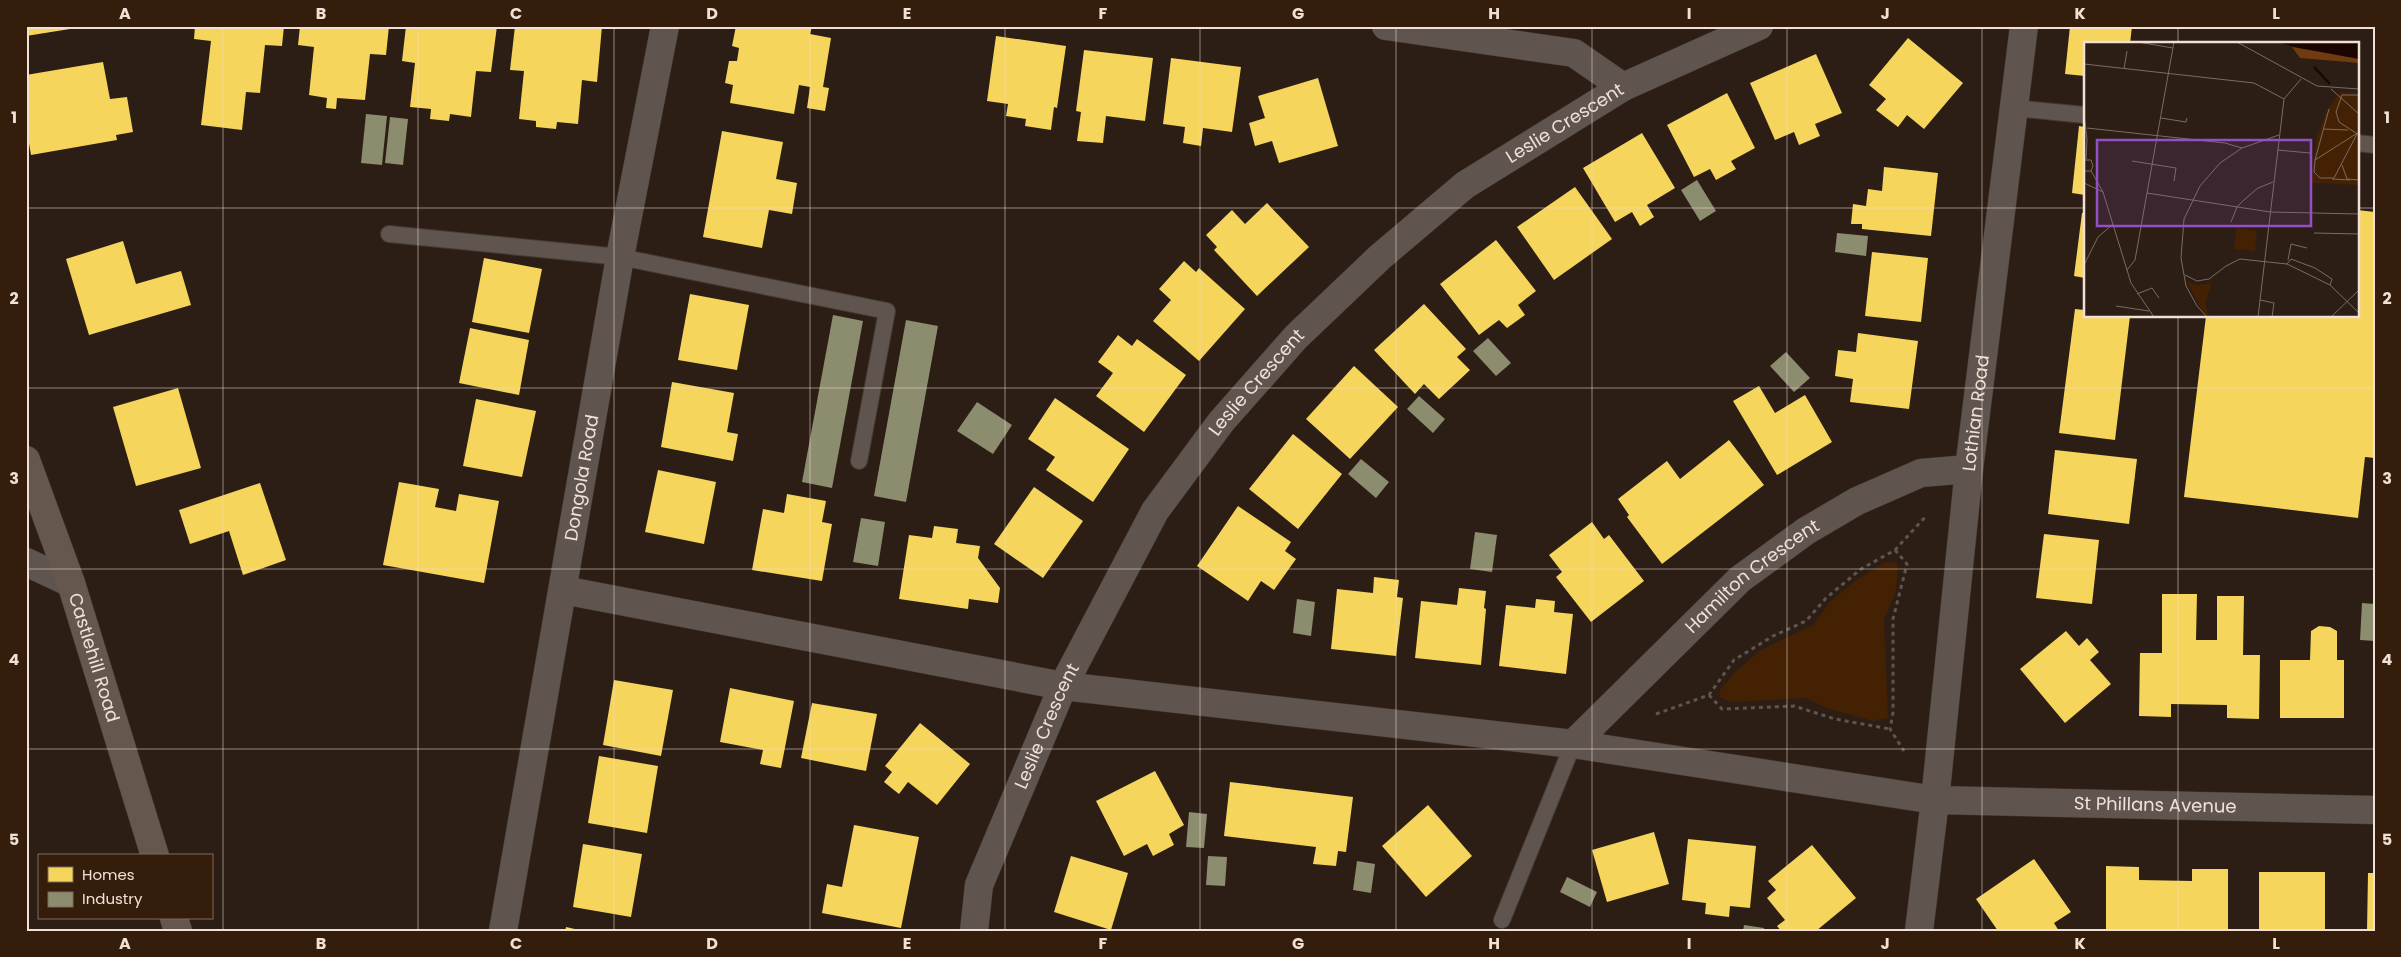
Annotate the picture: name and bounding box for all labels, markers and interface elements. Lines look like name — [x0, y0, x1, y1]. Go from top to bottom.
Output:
text: A — [119, 2, 131, 25]
text: B — [316, 2, 326, 25]
text: C — [510, 2, 522, 25]
text: D — [706, 2, 718, 25]
text: E — [903, 2, 911, 25]
text: F — [1099, 2, 1108, 25]
text: G — [1292, 2, 1304, 25]
text: H — [1488, 2, 1500, 25]
text: I — [1687, 2, 1691, 25]
text: J — [1880, 2, 1890, 25]
text: K — [2074, 2, 2086, 25]
text: L — [2272, 2, 2280, 25]
inset map — [2084, 42, 2358, 318]
street label: Leslie Crescent — [1501, 77, 1628, 169]
text: 1 — [11, 106, 17, 129]
text: 1 — [2384, 106, 2390, 129]
text: 2 — [9, 287, 19, 310]
text: 2 — [2382, 287, 2392, 310]
street label: Leslie Crescent — [1202, 323, 1309, 440]
street label: Lothian Road — [1956, 353, 1995, 473]
street label: Dongola Road — [558, 413, 604, 543]
text: 3 — [9, 467, 19, 490]
text: 3 — [2382, 467, 2392, 490]
street label: Hamilton Crescent — [1679, 513, 1824, 639]
street label: Castlehill Road — [63, 590, 126, 725]
text: 4 — [9, 648, 20, 671]
text: 4 — [2382, 648, 2393, 671]
street label: Leslie Crescent — [1008, 659, 1085, 793]
street label: St Phillans Avenue — [2074, 790, 2237, 819]
text: 5 — [9, 828, 19, 851]
text: 5 — [2382, 828, 2392, 851]
legend — [38, 854, 212, 920]
text: Homes — [82, 864, 135, 885]
text: Industry — [82, 888, 143, 909]
text: A — [119, 932, 131, 955]
text: B — [316, 932, 326, 955]
text: C — [510, 932, 522, 955]
text: D — [706, 932, 718, 955]
text: E — [903, 932, 911, 955]
text: F — [1099, 932, 1108, 955]
text: G — [1292, 932, 1304, 955]
text: H — [1488, 932, 1500, 955]
text: I — [1687, 932, 1691, 955]
text: J — [1880, 932, 1890, 955]
text: K — [2074, 932, 2086, 955]
text: L — [2272, 932, 2280, 955]

